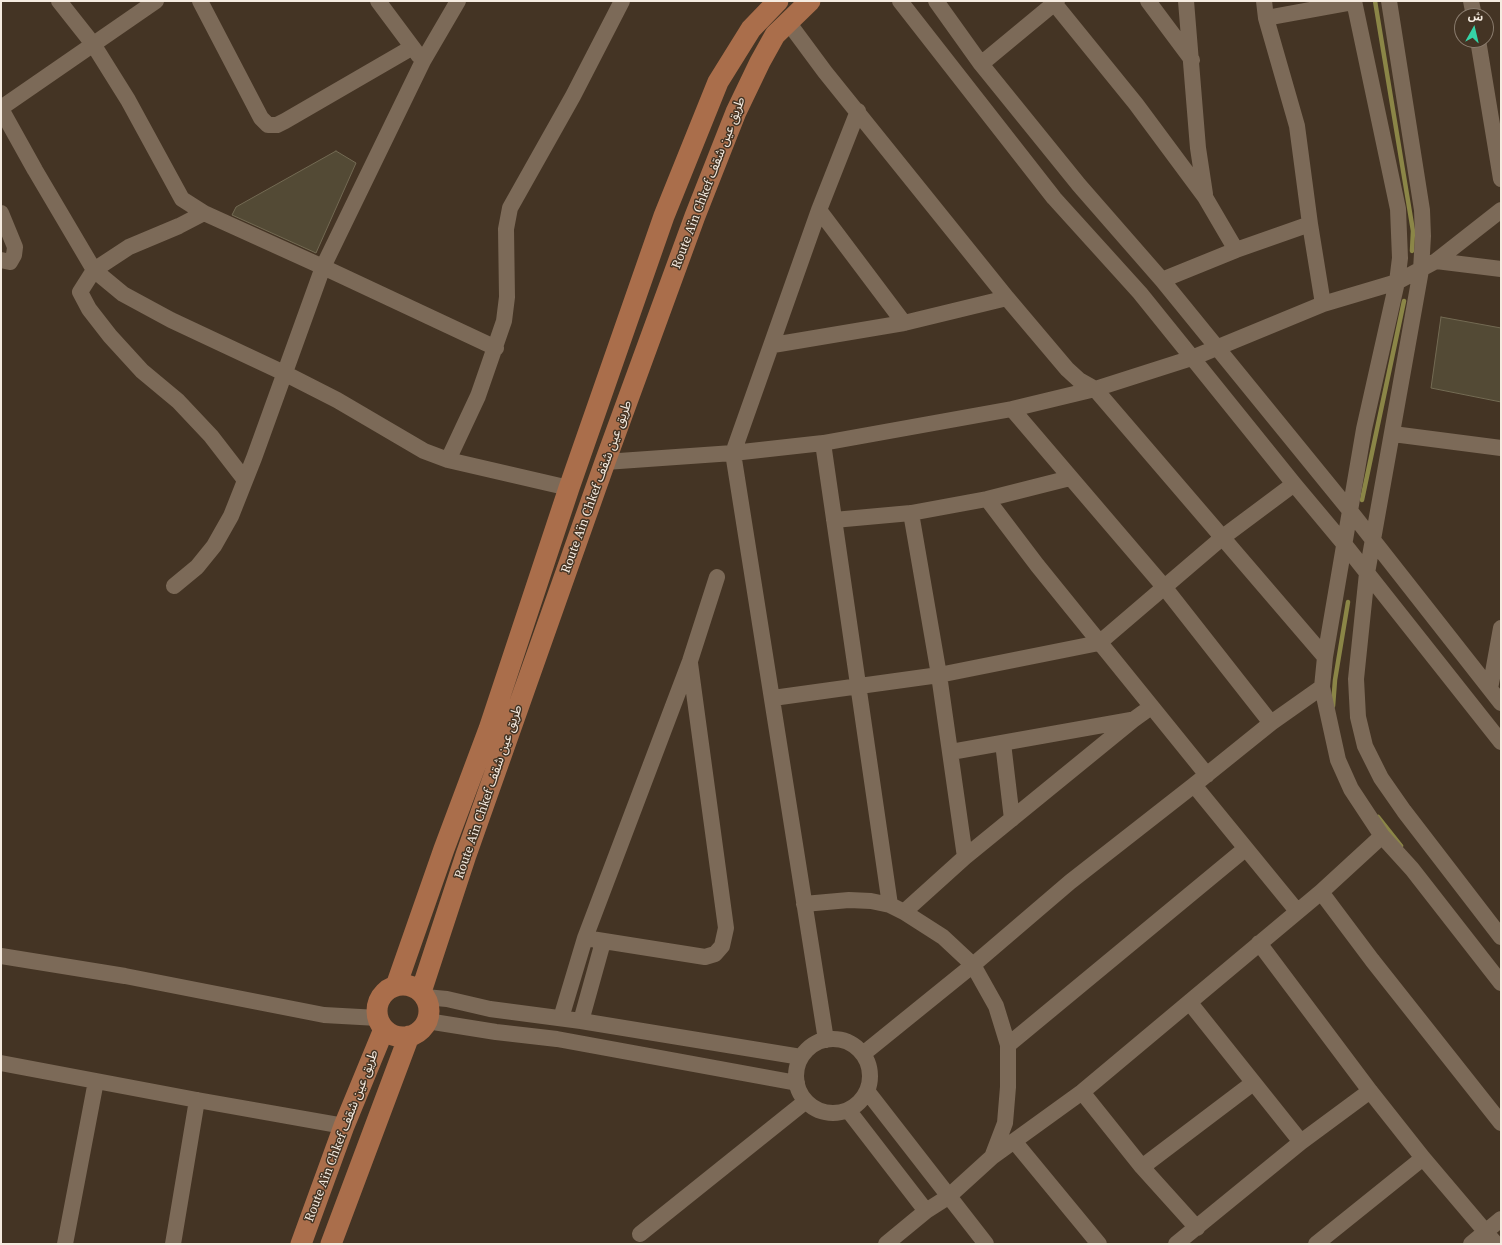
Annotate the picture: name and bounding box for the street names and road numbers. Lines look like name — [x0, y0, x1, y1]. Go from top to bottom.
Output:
street label: Route Aïn Chkef طريق عين شقف — [669, 95, 749, 271]
street label: Route Aïn Chkef طريق عين شقف — [558, 398, 636, 576]
street label: Route Aïn Chkef طريق عين شقف — [452, 703, 526, 881]
street label: Route Aïn Chkef طريق عين شقف — [302, 1048, 382, 1224]

